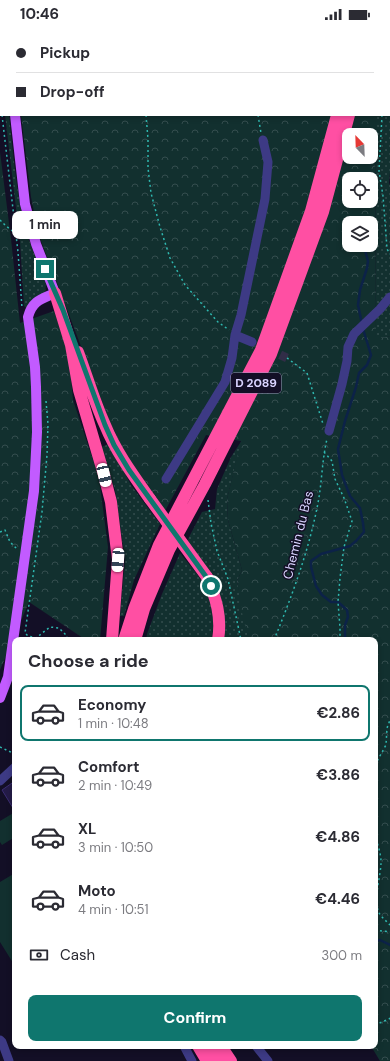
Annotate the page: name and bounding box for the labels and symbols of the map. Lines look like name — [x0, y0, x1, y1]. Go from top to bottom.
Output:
north arrow — [342, 128, 378, 164]
callout: 1 min — [12, 211, 78, 239]
route end — [36, 260, 54, 278]
road number: D 2089 — [231, 373, 281, 393]
car — [95, 462, 113, 488]
street label: Chemin du Bas — [279, 489, 317, 581]
car — [111, 548, 125, 572]
route start — [202, 577, 220, 595]

